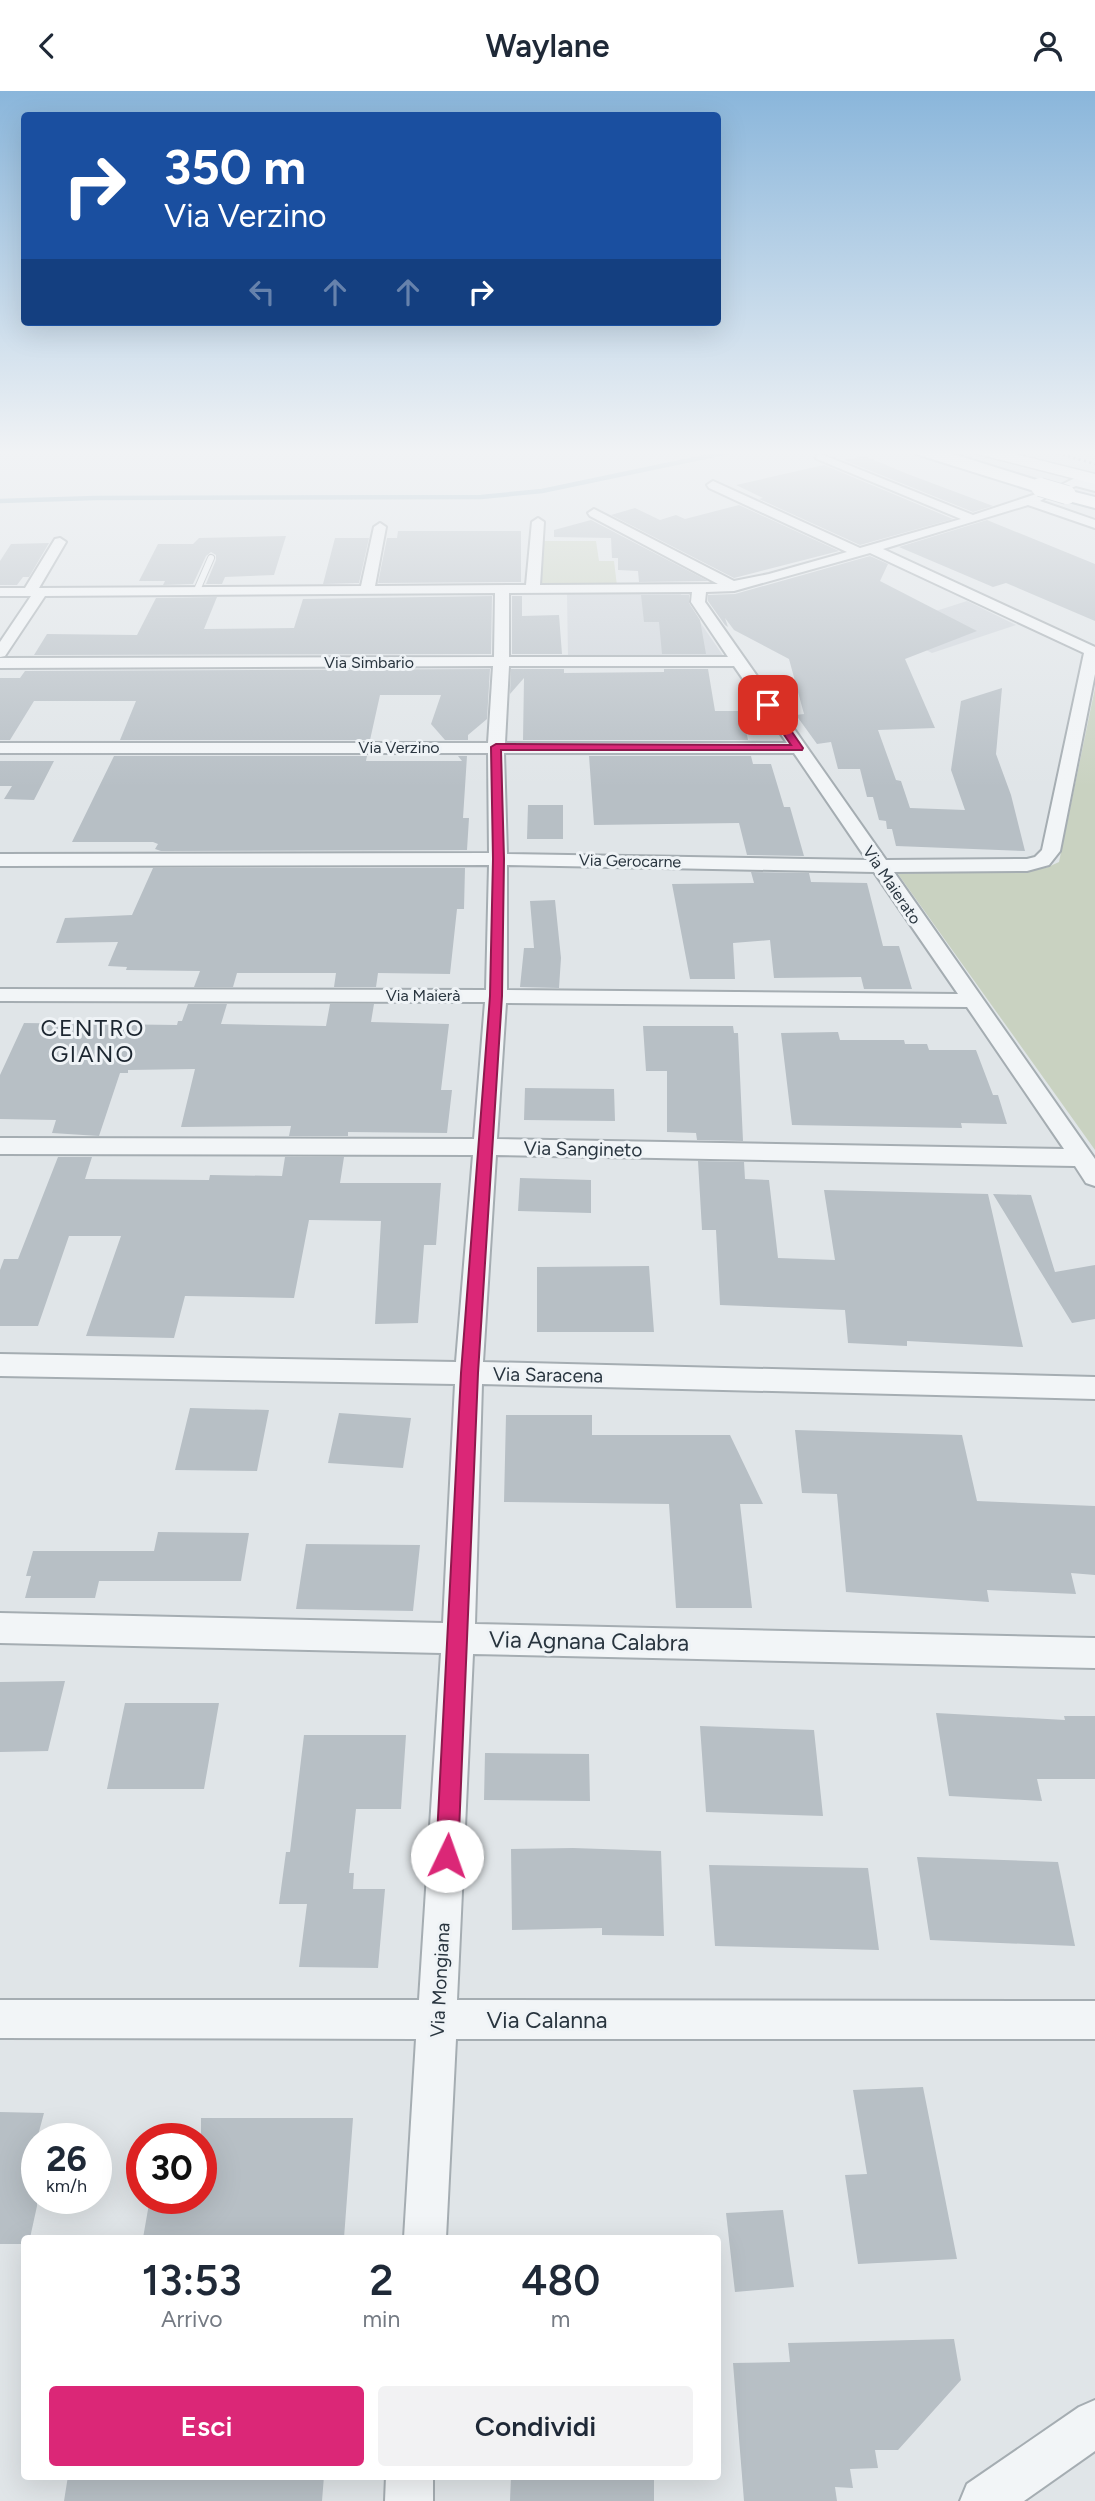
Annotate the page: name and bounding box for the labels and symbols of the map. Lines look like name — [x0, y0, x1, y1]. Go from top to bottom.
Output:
street label: Via Simbario — [324, 653, 414, 672]
pin — [738, 675, 798, 735]
street label: Via Verzino — [358, 738, 440, 757]
street label: Via Maierato — [859, 842, 925, 928]
street label: Via Gerocarne — [579, 851, 682, 871]
street label: Via Maierà — [386, 986, 460, 1005]
district label: CENTRO GIANO — [41, 1014, 145, 1068]
street label: Via Sangineto — [524, 1136, 642, 1162]
street label: Via Saracena — [493, 1363, 603, 1387]
street label: Via Agnana Calabra — [489, 1625, 689, 1657]
position arrow — [410, 1819, 484, 1893]
street label: Via Mongiana — [426, 1922, 454, 2038]
street label: Via Calanna — [486, 2006, 608, 2034]
speed limit sign: 30 — [126, 2123, 217, 2214]

